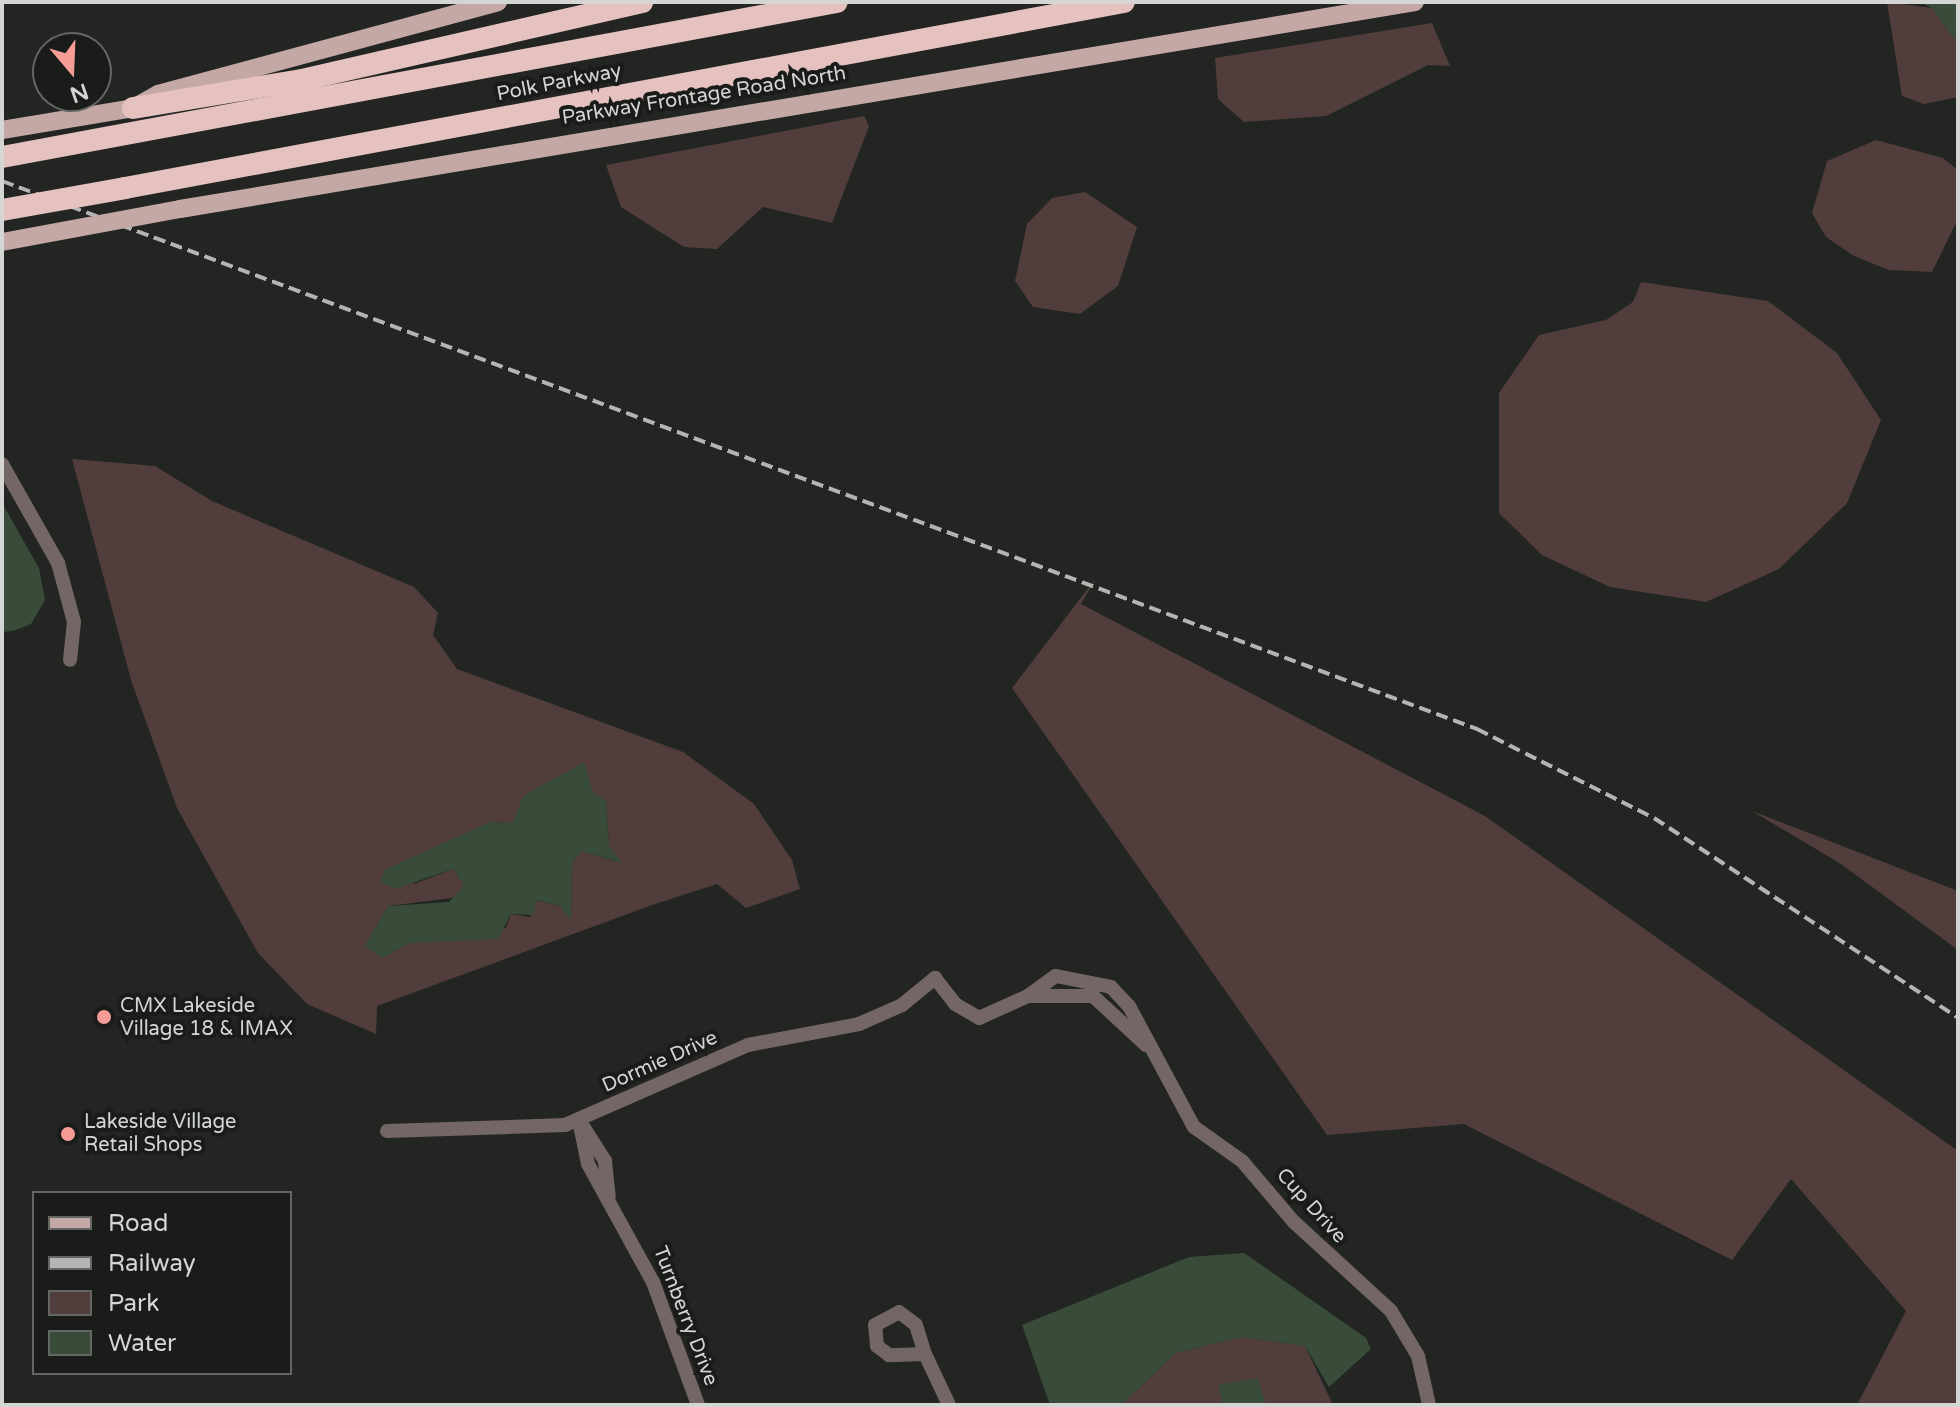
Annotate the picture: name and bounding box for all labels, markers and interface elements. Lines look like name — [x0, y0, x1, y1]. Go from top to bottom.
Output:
north arrow — [32, 32, 112, 112]
street label: Polk Parkway — [495, 59, 623, 107]
street label: Parkway Frontage Road North — [560, 62, 848, 130]
text: N — [67, 78, 92, 108]
place label: CMX Lakeside Village 18 & IMAX — [120, 994, 293, 1041]
marker: CMX Lakeside Village 18 & IMAX — [95, 1008, 113, 1026]
street label: Dormie Drive — [599, 1026, 721, 1098]
place label: Lakeside Village Retail Shops — [84, 1110, 236, 1157]
marker: Lakeside Village Retail Shops — [59, 1125, 77, 1143]
street label: Cup Drive — [1271, 1163, 1351, 1249]
legend — [32, 1191, 292, 1375]
text: Road — [108, 1209, 168, 1238]
street label: Turnberry Drive — [647, 1243, 723, 1389]
text: Railway — [108, 1249, 196, 1278]
text: Park — [108, 1289, 159, 1318]
text: Water — [108, 1329, 176, 1358]

